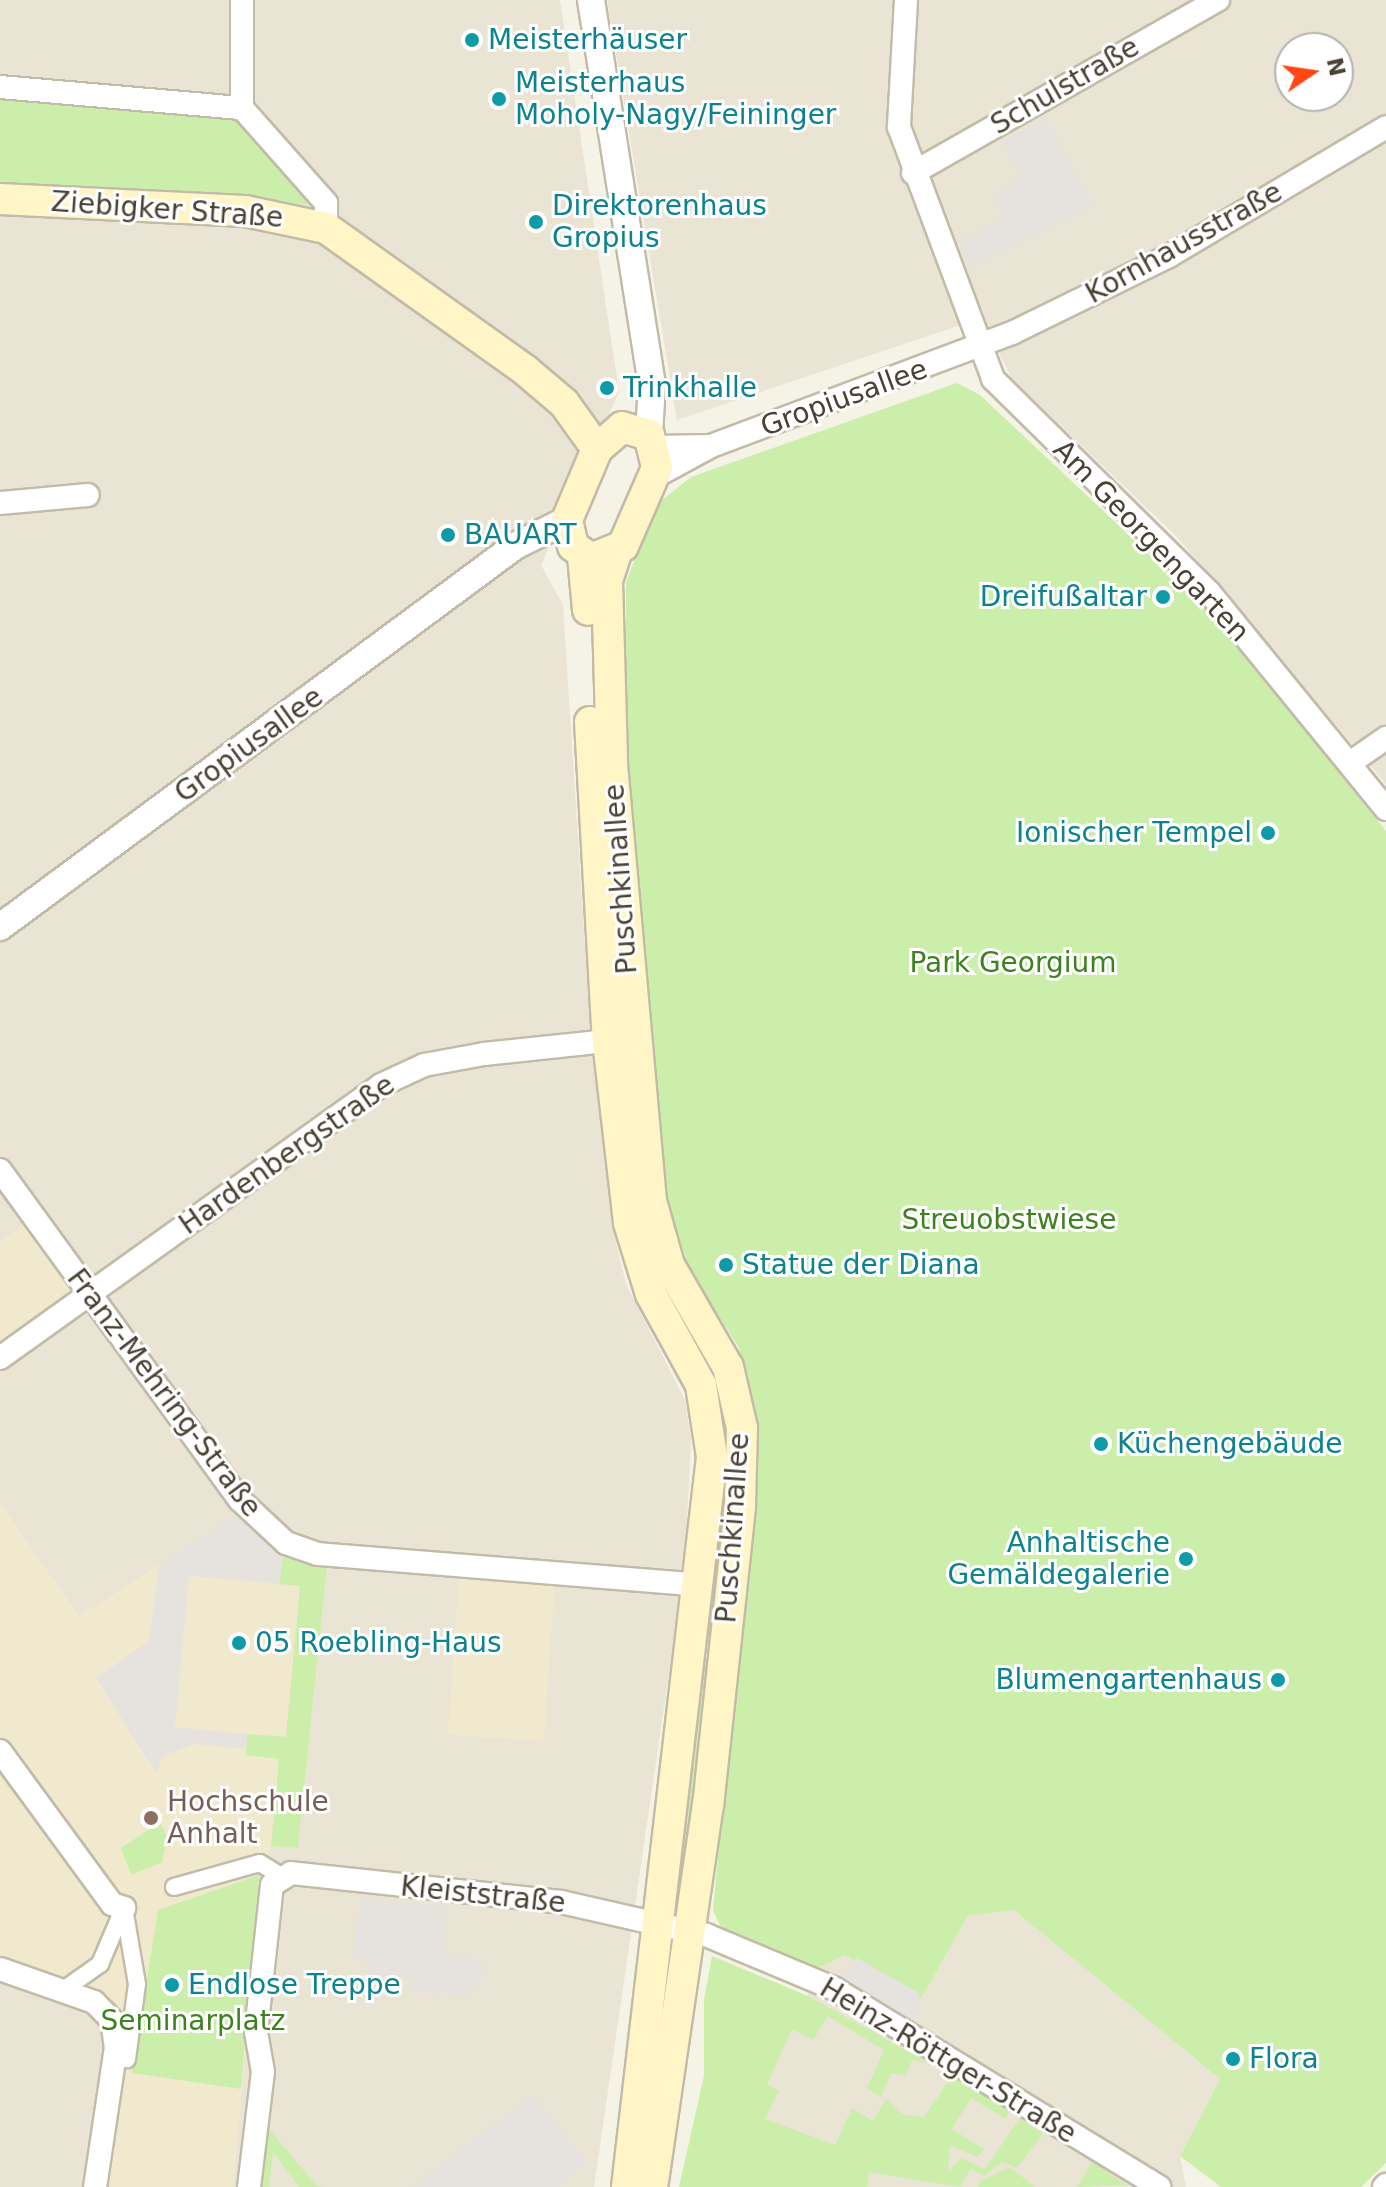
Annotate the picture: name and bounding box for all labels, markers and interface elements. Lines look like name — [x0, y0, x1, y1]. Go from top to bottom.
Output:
place label: Meisterhäuser — [488, 23, 687, 57]
street label: Schulstraße — [985, 30, 1145, 142]
marker: Meisterhäuser — [463, 31, 481, 49]
north arrow — [1274, 32, 1354, 112]
text: N — [1322, 55, 1350, 79]
place label: Meisterhaus Moholy-Nagy/Feininger — [515, 66, 836, 132]
marker: Meisterhaus Moholy-Nagy/Feininger — [490, 90, 508, 108]
street label: Kornhausstraße — [1080, 175, 1288, 311]
street label: Ziebigker Straße — [50, 185, 284, 235]
place label: Direktorenhaus Gropius — [552, 189, 767, 255]
marker: Direktorenhaus Gropius — [527, 213, 545, 231]
street label: Gropiusallee — [756, 352, 932, 444]
place label: Trinkhalle — [623, 371, 757, 405]
marker: Trinkhalle — [598, 379, 616, 397]
street label: Am Georgengarten — [1046, 433, 1256, 649]
place label: BAUART — [464, 518, 577, 552]
marker: BAUART — [439, 526, 457, 544]
place label: Dreifußaltar — [980, 580, 1147, 614]
marker: Dreifußaltar — [1154, 588, 1172, 606]
street label: Gropiusallee — [168, 680, 330, 810]
street label: Puschkinallee — [598, 783, 644, 975]
place label: Ionischer Tempel — [1016, 816, 1252, 850]
marker: Ionischer Tempel — [1259, 824, 1277, 842]
park label: Park Georgium — [909, 946, 1117, 980]
street label: Hardenbergstraße — [173, 1068, 401, 1242]
park label: Streuobstwiese — [902, 1203, 1116, 1237]
place label: Statue der Diana — [742, 1248, 980, 1282]
marker: Statue der Diana — [717, 1256, 735, 1274]
street label: Franz-Mehring-Straße — [60, 1262, 268, 1524]
place label: Küchengebäude — [1117, 1427, 1343, 1461]
street label: Puschkinallee — [710, 1432, 756, 1624]
marker: Küchengebäude — [1092, 1435, 1110, 1453]
place label: Anhaltische Gemäldegalerie — [947, 1526, 1170, 1592]
marker: Anhaltische Gemäldegalerie — [1177, 1550, 1195, 1568]
place label: 05 Roebling-Haus — [255, 1626, 502, 1660]
marker: 05 Roebling-Haus — [230, 1634, 248, 1652]
place label: Blumengartenhaus — [995, 1663, 1262, 1697]
marker: Blumengartenhaus — [1269, 1671, 1287, 1689]
place label: Hochschule Anhalt — [167, 1785, 329, 1851]
marker: Hochschule Anhalt — [142, 1809, 160, 1827]
street label: Kleiststraße — [399, 1870, 567, 1920]
place label: Endlose Treppe — [188, 1968, 401, 2002]
street label: Heinz-Röttger-Straße — [814, 1971, 1082, 2151]
marker: Endlose Treppe — [163, 1976, 181, 1994]
park label: Seminarplatz — [101, 2004, 285, 2038]
place label: Flora — [1249, 2042, 1319, 2076]
marker: Flora — [1224, 2050, 1242, 2068]

